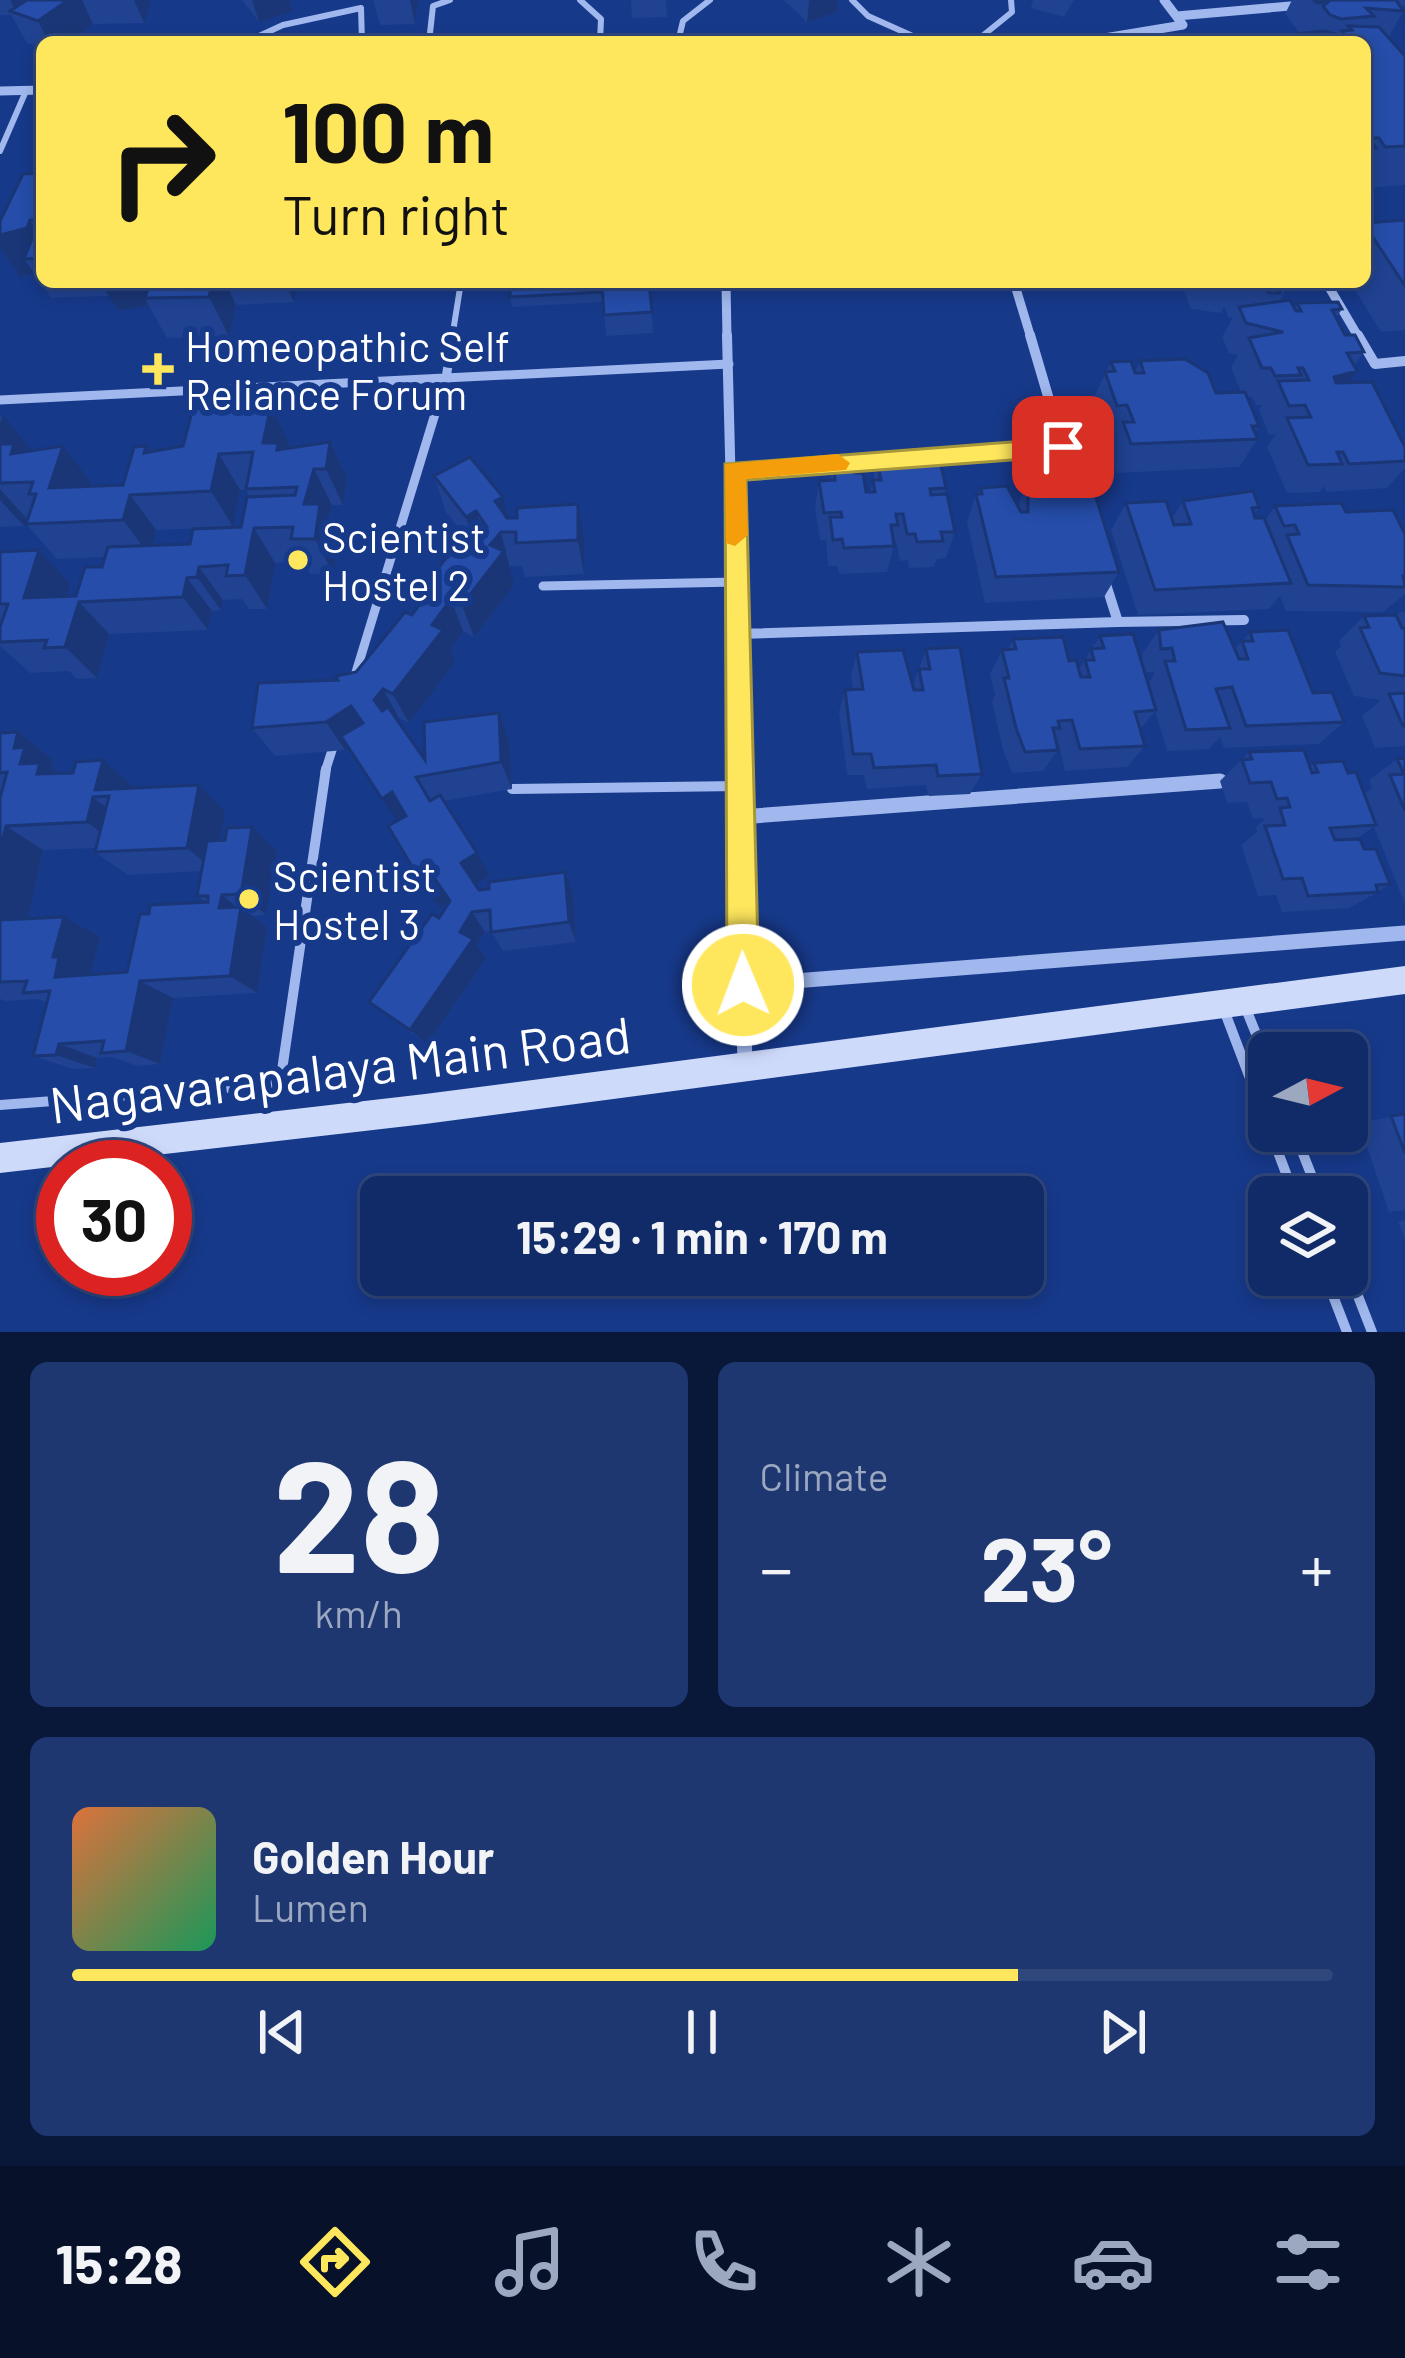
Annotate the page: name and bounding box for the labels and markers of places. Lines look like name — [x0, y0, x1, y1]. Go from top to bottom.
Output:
place label: Homeopathic Self Reliance Forum — [185, 320, 510, 418]
marker: Homeopathic Self Reliance Forum — [142, 353, 174, 385]
pin — [1012, 396, 1114, 498]
place label: Scientist Hostel 2 — [322, 511, 486, 609]
marker: Scientist Hostel 2 — [285, 547, 311, 573]
place label: Scientist Hostel 3 — [273, 850, 437, 948]
marker: Scientist Hostel 3 — [236, 886, 262, 912]

